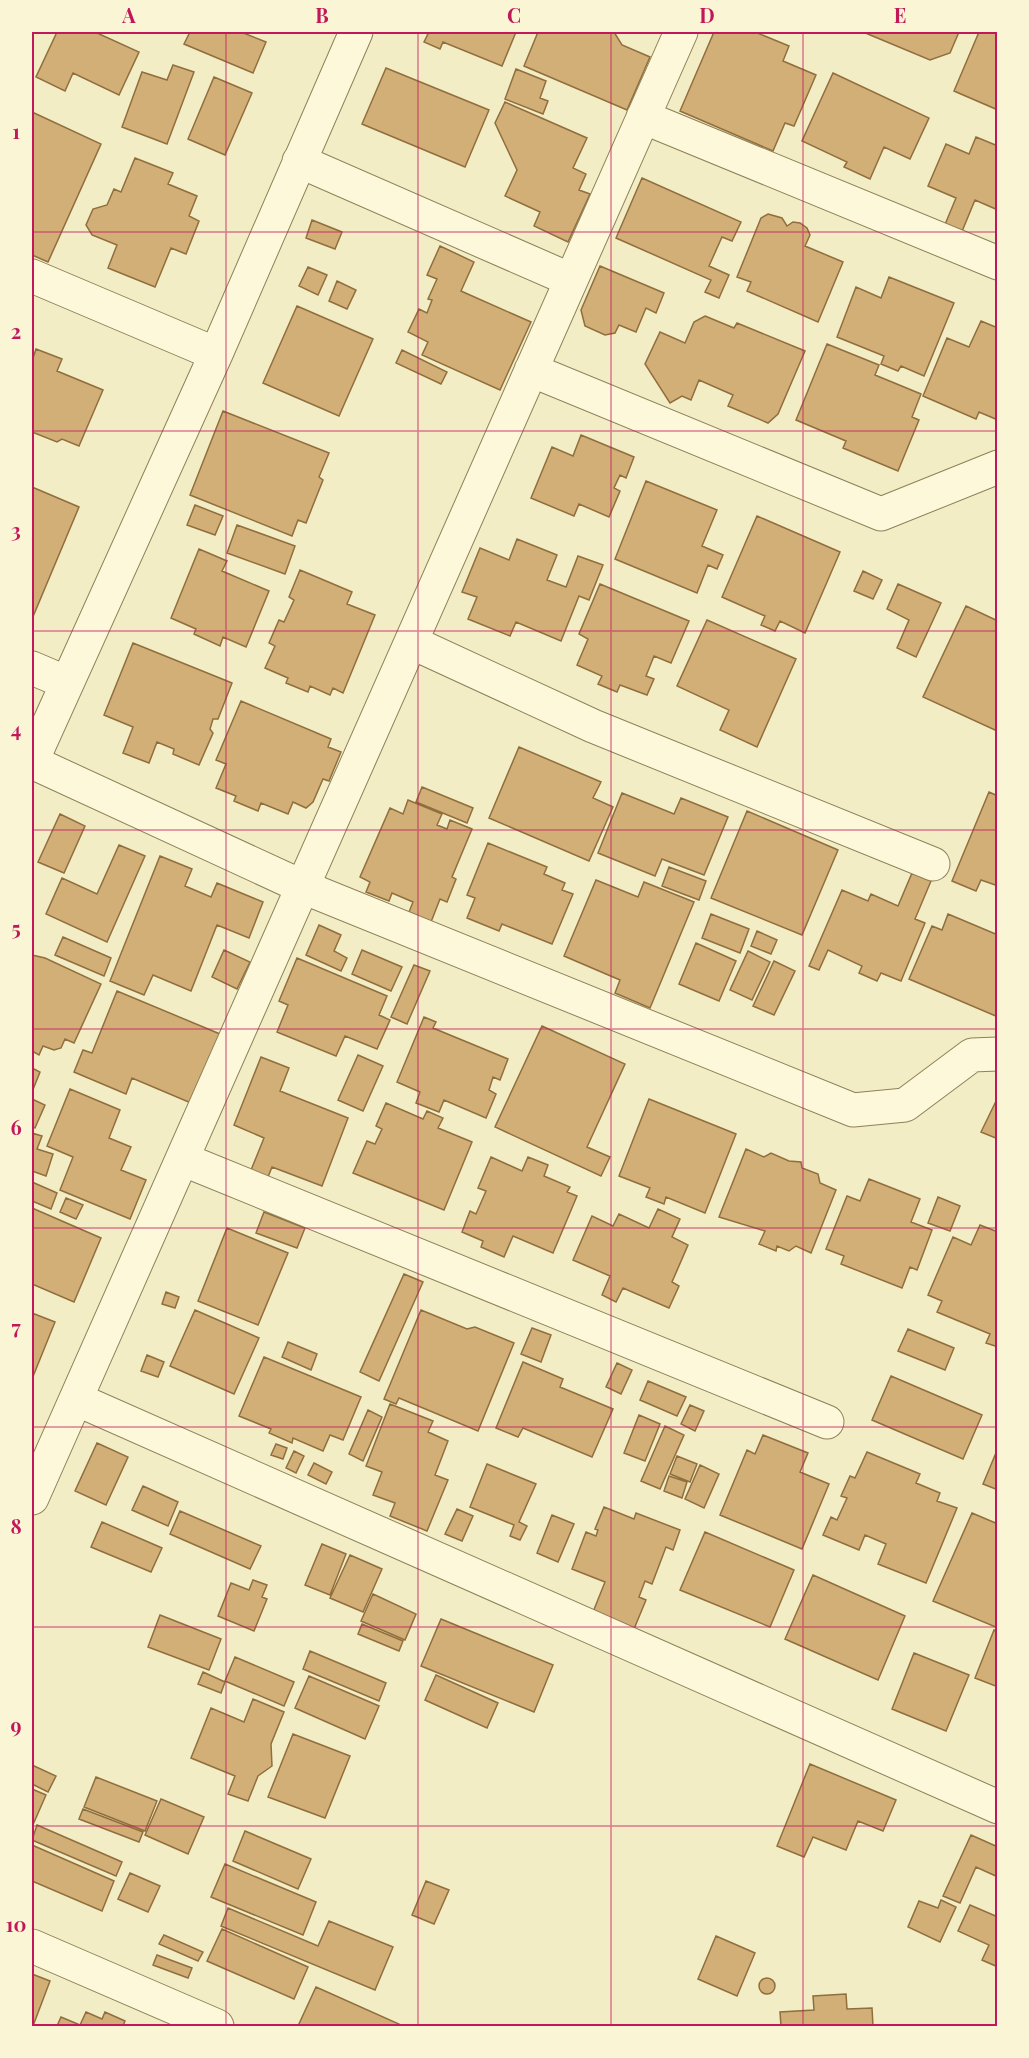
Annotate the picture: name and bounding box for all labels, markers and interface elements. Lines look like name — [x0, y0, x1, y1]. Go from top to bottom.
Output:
text: A — [121, 1, 136, 28]
text: B — [315, 1, 329, 28]
text: C — [507, 1, 521, 28]
text: D — [699, 1, 715, 28]
text: E — [894, 1, 906, 28]
text: 1 — [12, 117, 20, 144]
text: 2 — [11, 317, 21, 344]
text: 3 — [11, 516, 21, 543]
text: 4 — [11, 715, 21, 742]
text: 5 — [11, 914, 21, 941]
text: 6 — [10, 1113, 22, 1140]
text: 7 — [11, 1313, 21, 1340]
text: 8 — [10, 1512, 22, 1539]
text: 9 — [10, 1711, 22, 1738]
text: 10 — [6, 1910, 26, 1937]

